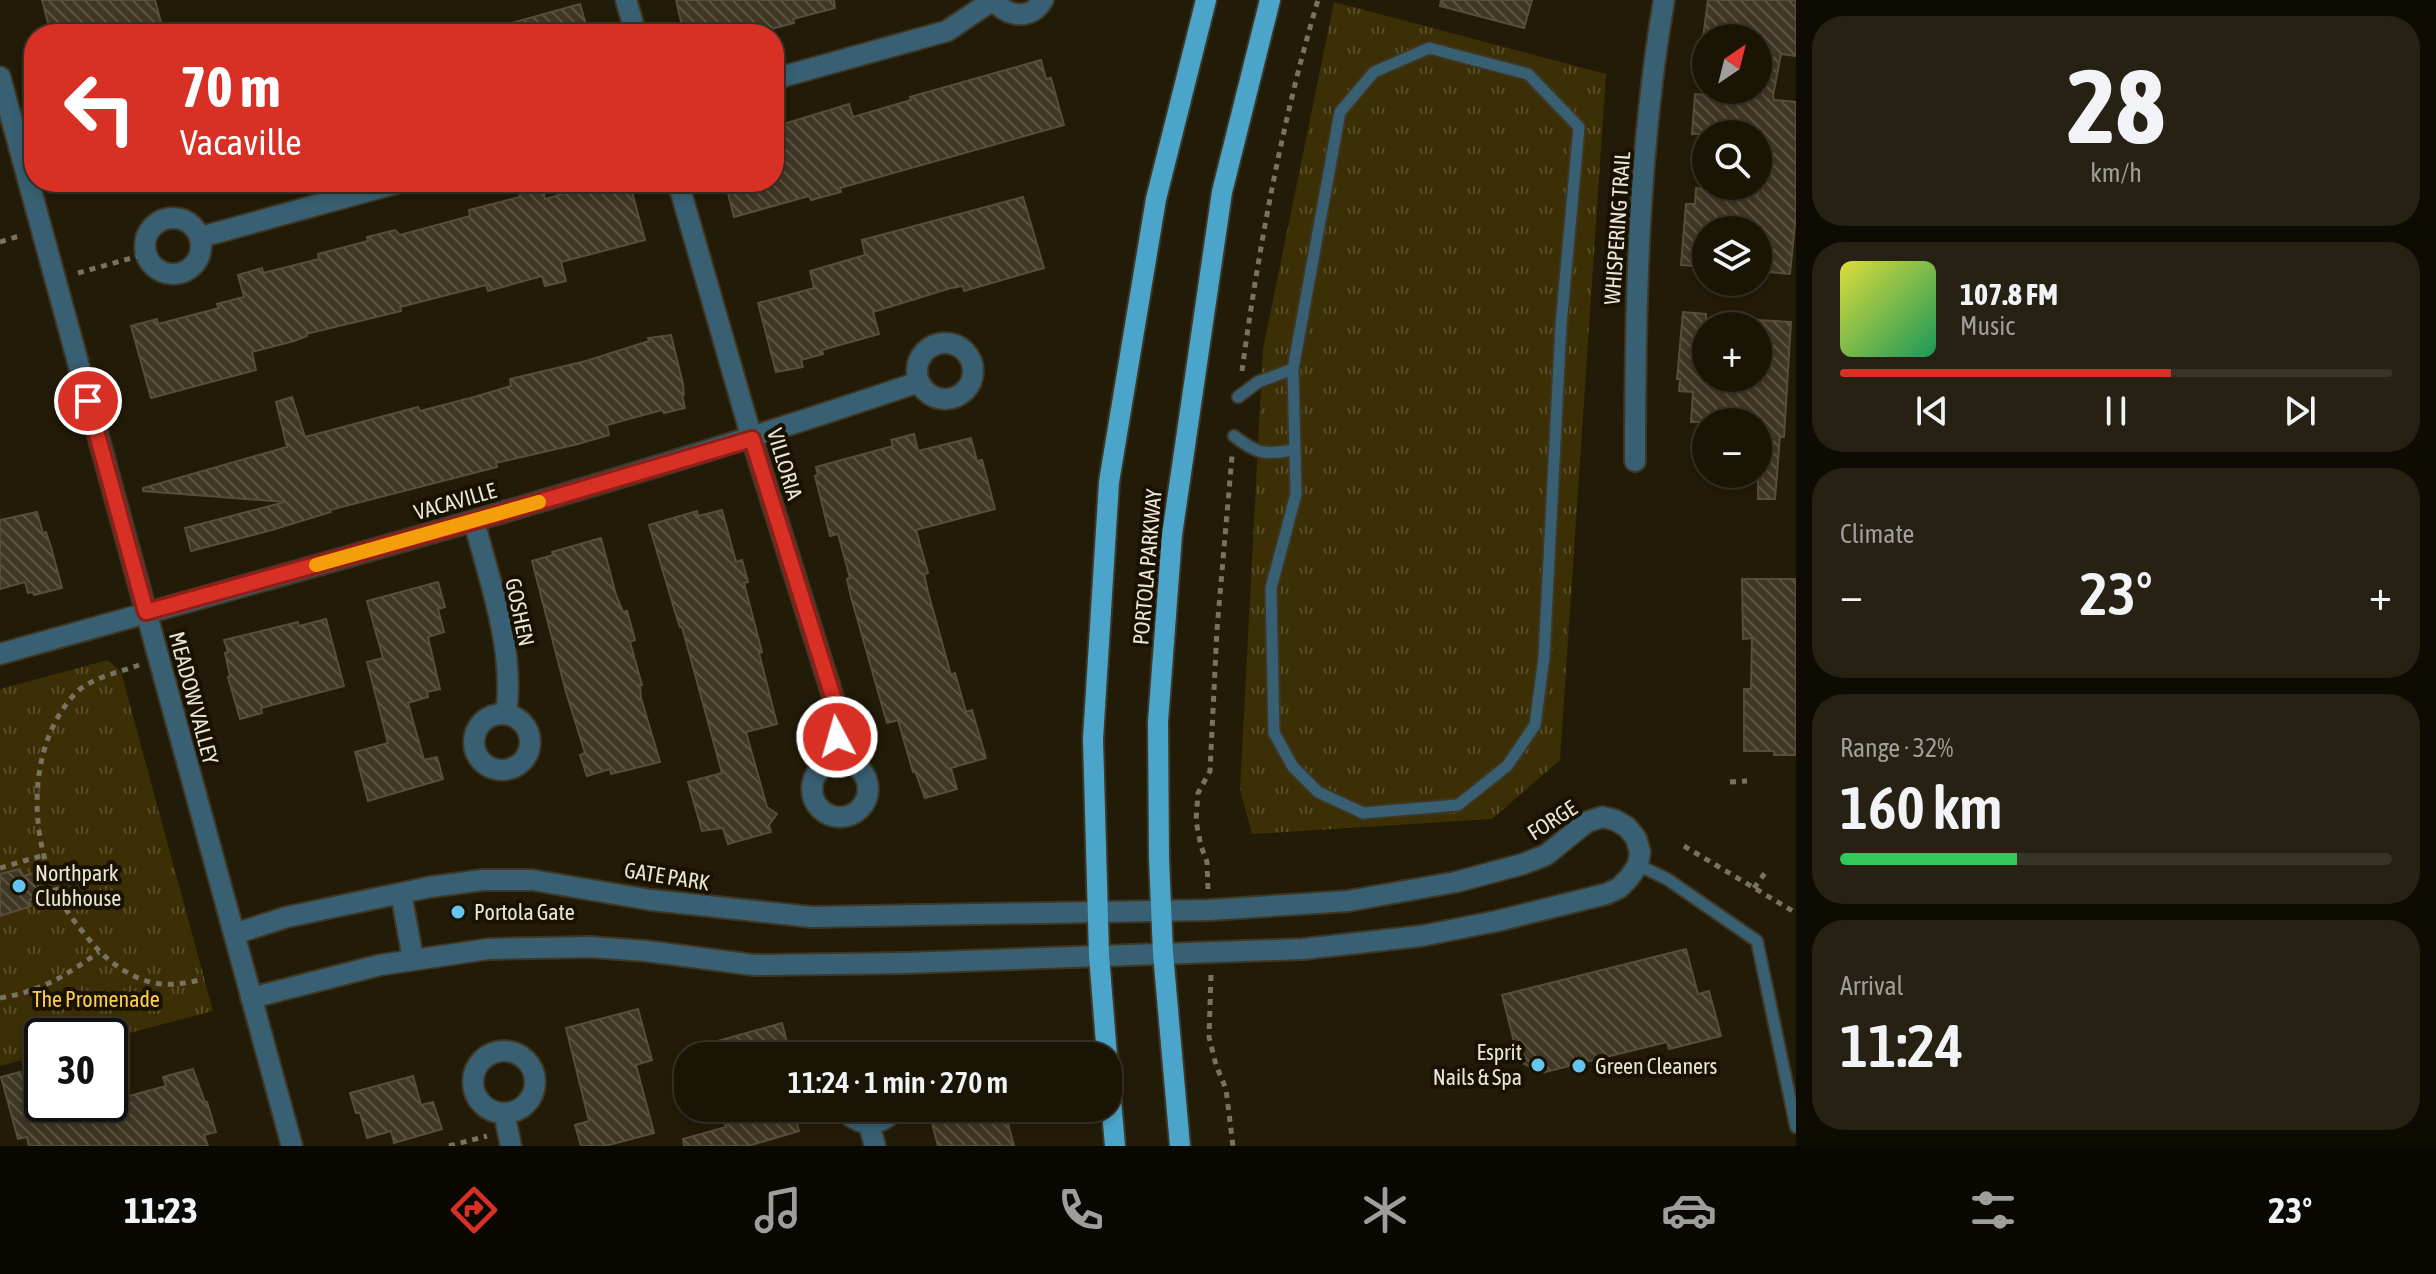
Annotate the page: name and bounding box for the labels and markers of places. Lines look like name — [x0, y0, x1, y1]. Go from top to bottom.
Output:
pin — [54, 367, 122, 435]
place label: Northpark Clubhouse — [35, 860, 121, 911]
marker: Northpark Clubhouse — [10, 877, 28, 895]
place label: Portola Gate — [474, 899, 575, 925]
marker: Portola Gate — [449, 903, 467, 921]
place label: Esprit Nails & Spa — [1433, 1039, 1522, 1090]
place label: Green Cleaners — [1595, 1053, 1718, 1079]
marker: Esprit Nails & Spa — [1529, 1056, 1547, 1074]
marker: Green Cleaners — [1570, 1057, 1588, 1075]

